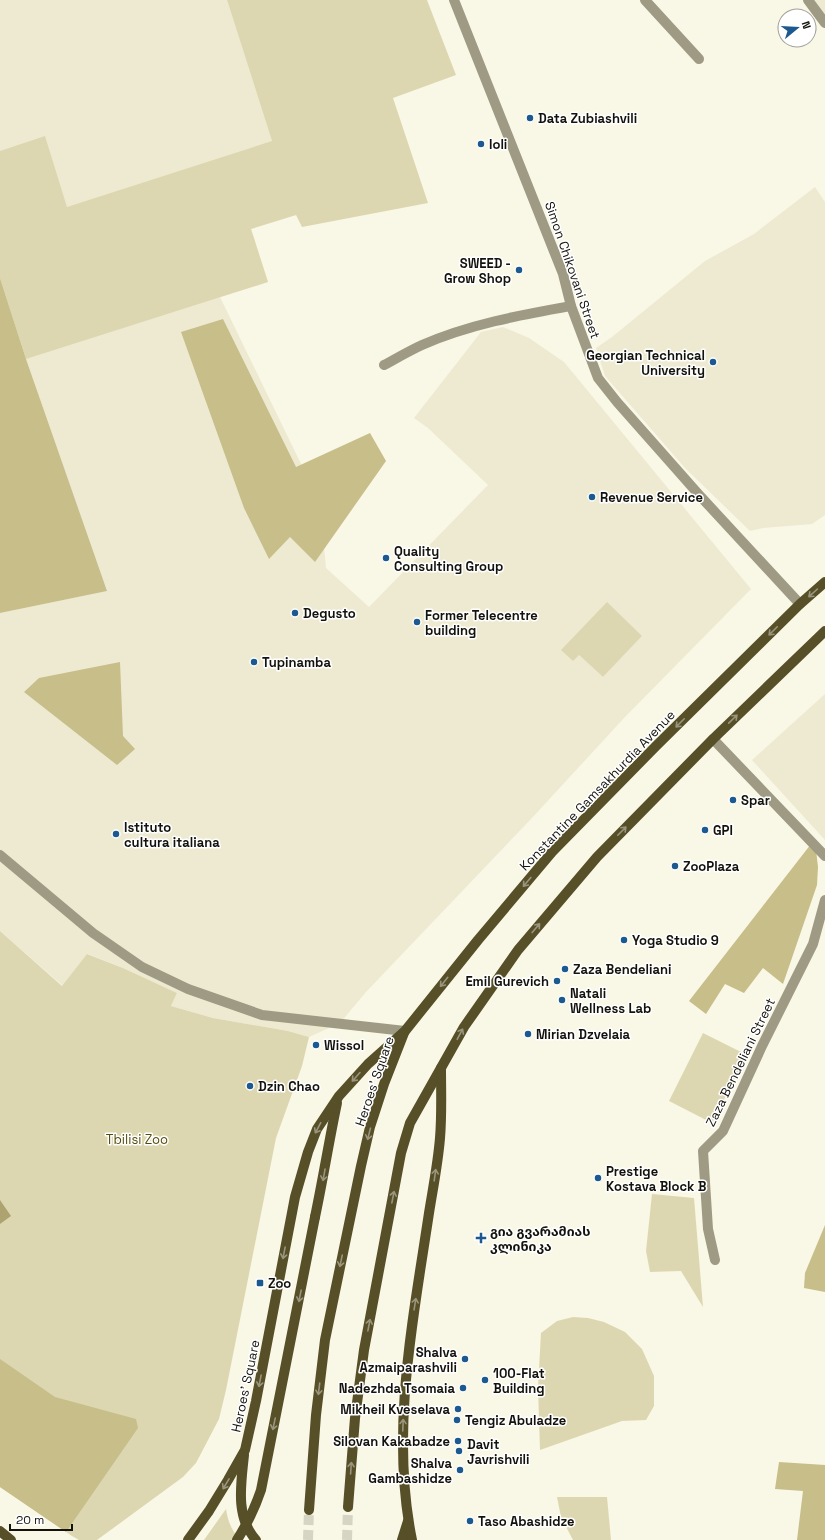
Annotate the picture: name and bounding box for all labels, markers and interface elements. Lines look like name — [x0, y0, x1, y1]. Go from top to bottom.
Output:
north arrow — [777, 8, 817, 48]
text: N — [799, 19, 814, 31]
place label: Data Zubiashvili — [538, 110, 637, 127]
marker: Data Zubiashvili — [525, 113, 535, 123]
place label: Ioli — [489, 136, 507, 153]
marker: Ioli — [476, 139, 486, 149]
street label: Simon Chikovani Street — [541, 199, 604, 341]
place label: SWEED - Grow Shop — [444, 255, 511, 287]
marker: SWEED - Grow Shop — [514, 265, 524, 275]
place label: Georgian Technical University — [586, 347, 705, 379]
marker: Georgian Technical University — [708, 357, 718, 367]
place label: Revenue Service — [600, 489, 703, 506]
marker: Revenue Service — [587, 492, 597, 502]
place label: Quality Consulting Group — [394, 543, 503, 575]
marker: Quality Consulting Group — [381, 553, 391, 563]
one-way arrow — [808, 588, 818, 598]
place label: Degusto — [303, 605, 356, 622]
place label: Former Telecentre building — [425, 607, 538, 639]
marker: Degusto — [290, 608, 300, 618]
marker: Former Telecentre building — [412, 617, 422, 627]
one-way arrow — [768, 626, 778, 636]
place label: Tupinamba — [262, 654, 331, 671]
marker: Tupinamba — [249, 657, 259, 667]
street label: Konstantine Gamsakhurdia Avenue — [516, 706, 679, 874]
one-way arrow — [728, 714, 738, 724]
one-way arrow — [675, 718, 685, 727]
place label: Spar — [741, 792, 770, 809]
marker: Spar — [728, 795, 738, 805]
place label: Istituto cultura italiana — [124, 819, 220, 851]
place label: GPI — [713, 822, 733, 839]
marker: GPI — [700, 825, 710, 835]
one-way arrow — [617, 826, 627, 836]
marker: Istituto cultura italiana — [111, 829, 121, 839]
place label: ZooPlaza — [683, 858, 740, 875]
marker: ZooPlaza — [670, 861, 680, 871]
one-way arrow — [523, 877, 532, 887]
one-way arrow — [531, 923, 540, 934]
place label: Yoga Studio 9 — [632, 932, 719, 949]
marker: Yoga Studio 9 — [619, 935, 629, 945]
place label: Zaza Bendeliani — [573, 961, 671, 978]
marker: Zaza Bendeliani — [560, 964, 570, 974]
place label: Emil Gurevich — [465, 973, 549, 990]
one-way arrow — [440, 976, 448, 987]
marker: Emil Gurevich — [552, 976, 562, 986]
place label: Natali Wellness Lab — [570, 985, 651, 1017]
marker: Natali Wellness Lab — [557, 995, 567, 1005]
street label: Zaza Bendeliani Street — [702, 995, 779, 1129]
place label: Mirian Dzvelaia — [536, 1026, 631, 1043]
one-way arrow — [457, 1028, 464, 1040]
marker: Mirian Dzvelaia — [523, 1029, 533, 1039]
street label: Heroes' Square — [351, 1034, 398, 1128]
place label: Wissol — [324, 1037, 364, 1054]
marker: Wissol — [311, 1040, 321, 1050]
one-way arrow — [351, 1072, 361, 1082]
place label: Dzin Chao — [258, 1078, 320, 1095]
marker: Dzin Chao — [245, 1081, 255, 1091]
one-way arrow — [314, 1122, 322, 1134]
one-way arrow — [364, 1127, 372, 1140]
park label: Tbilisi Zoo — [106, 1131, 168, 1148]
place label: Prestige Kostava Block B — [606, 1163, 707, 1195]
one-way arrow — [319, 1168, 327, 1181]
one-way arrow — [431, 1169, 439, 1182]
marker: Prestige Kostava Block B — [593, 1173, 603, 1183]
one-way arrow — [389, 1191, 397, 1204]
place label: გია გვარამიას კლინიკა — [490, 1223, 590, 1255]
marker: გია გვარამიას კლინიკა — [475, 1232, 487, 1244]
one-way arrow — [280, 1246, 288, 1259]
one-way arrow — [337, 1254, 345, 1267]
place label: Zoo — [268, 1275, 291, 1292]
marker: Zoo — [255, 1278, 265, 1288]
one-way arrow — [295, 1290, 303, 1303]
one-way arrow — [411, 1298, 419, 1311]
one-way arrow — [365, 1319, 373, 1332]
street label: Heroes' Square — [227, 1338, 264, 1434]
place label: Shalva Azmaiparashvili — [360, 1344, 457, 1376]
marker: Shalva Azmaiparashvili — [460, 1354, 470, 1364]
place label: 100-Flat Building — [493, 1365, 545, 1397]
one-way arrow — [256, 1374, 264, 1387]
marker: 100-Flat Building — [480, 1375, 490, 1385]
place label: Nadezhda Tsomaia — [339, 1380, 455, 1397]
one-way arrow — [316, 1382, 323, 1395]
marker: Nadezhda Tsomaia — [458, 1383, 468, 1393]
place label: Mikheil Kveselava — [340, 1401, 450, 1418]
marker: Mikheil Kveselava — [453, 1404, 463, 1414]
place label: Tengiz Abuladze — [465, 1412, 566, 1429]
marker: Tengiz Abuladze — [452, 1415, 462, 1425]
one-way arrow — [270, 1417, 278, 1430]
one-way arrow — [399, 1419, 407, 1432]
place label: Silovan Kakabadze — [333, 1433, 450, 1450]
marker: Silovan Kakabadze — [453, 1436, 463, 1446]
place label: Davit Javrishvili — [467, 1436, 530, 1468]
marker: Davit Javrishvili — [454, 1446, 464, 1456]
place label: Shalva Gambashidze — [368, 1455, 452, 1487]
one-way arrow — [347, 1462, 354, 1475]
marker: Shalva Gambashidze — [455, 1465, 465, 1475]
one-way arrow — [222, 1478, 230, 1489]
scale bar — [10, 1506, 72, 1532]
text: 20 m — [16, 1512, 44, 1528]
place label: Taso Abashidze — [478, 1513, 575, 1530]
marker: Taso Abashidze — [465, 1516, 475, 1526]

